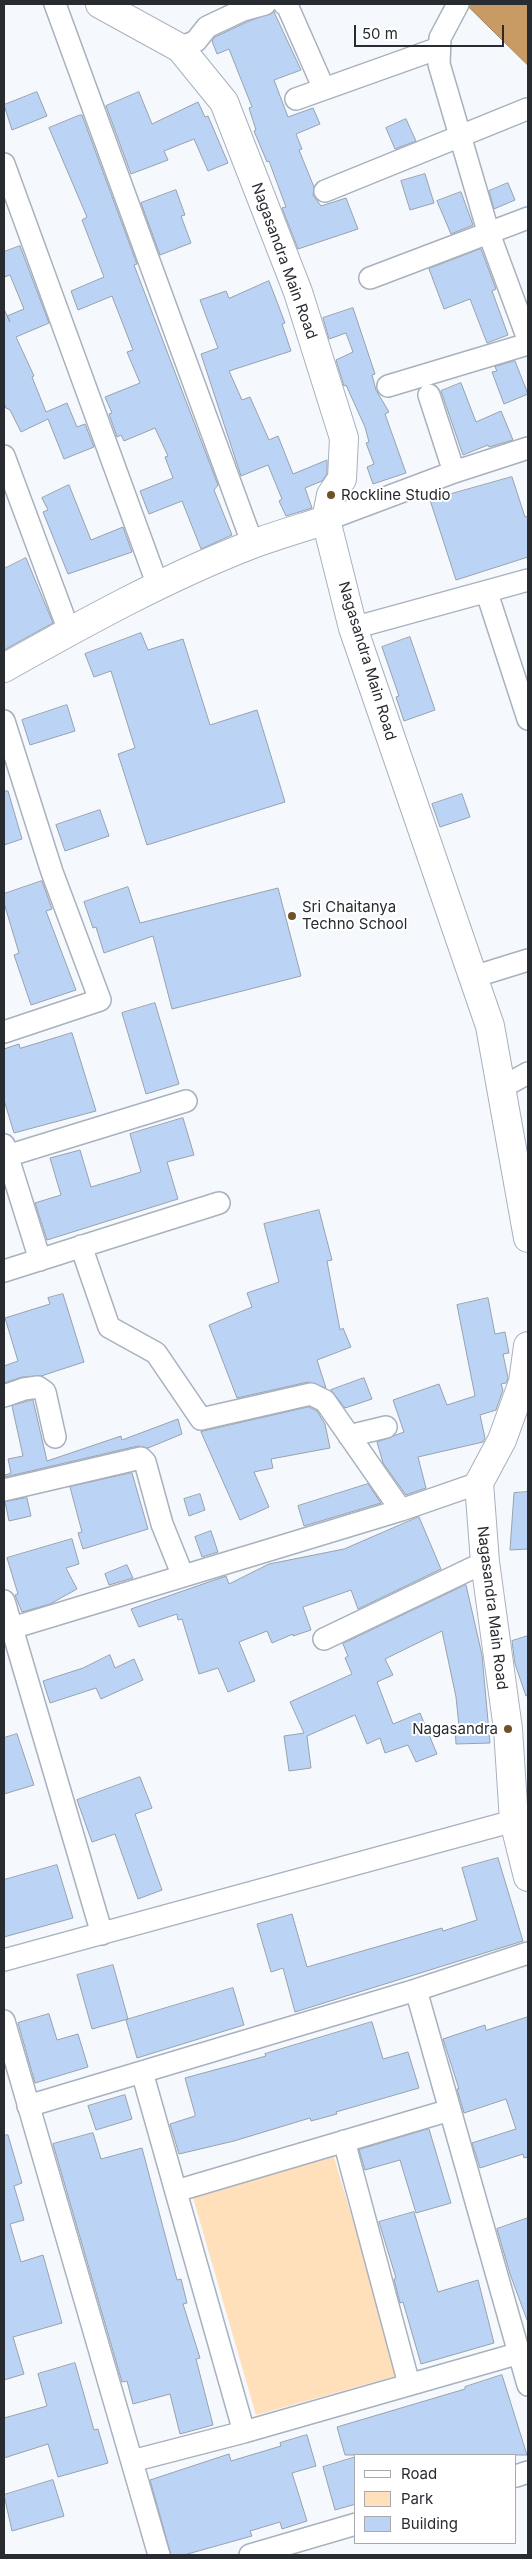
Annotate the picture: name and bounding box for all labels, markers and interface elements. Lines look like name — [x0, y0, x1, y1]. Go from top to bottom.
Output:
scale bar — [357, 15, 507, 47]
text: 50 m — [362, 24, 398, 43]
street label: Nagasandra Main Road — [247, 180, 321, 342]
place label: Rockline Studio — [341, 486, 451, 504]
marker: Rockline Studio — [325, 489, 337, 501]
street label: Nagasandra Main Road — [334, 580, 400, 742]
place label: Sri Chaitanya Techno School — [302, 898, 407, 933]
marker: Sri Chaitanya Techno School — [286, 910, 298, 922]
street label: Nagasandra Main Road — [473, 1525, 511, 1691]
place label: Nagasandra — [412, 1720, 498, 1738]
marker: Nagasandra — [502, 1723, 514, 1735]
legend — [354, 2454, 517, 2544]
text: Road — [401, 2464, 437, 2483]
text: Park — [401, 2489, 433, 2508]
text: Building — [401, 2514, 458, 2533]

